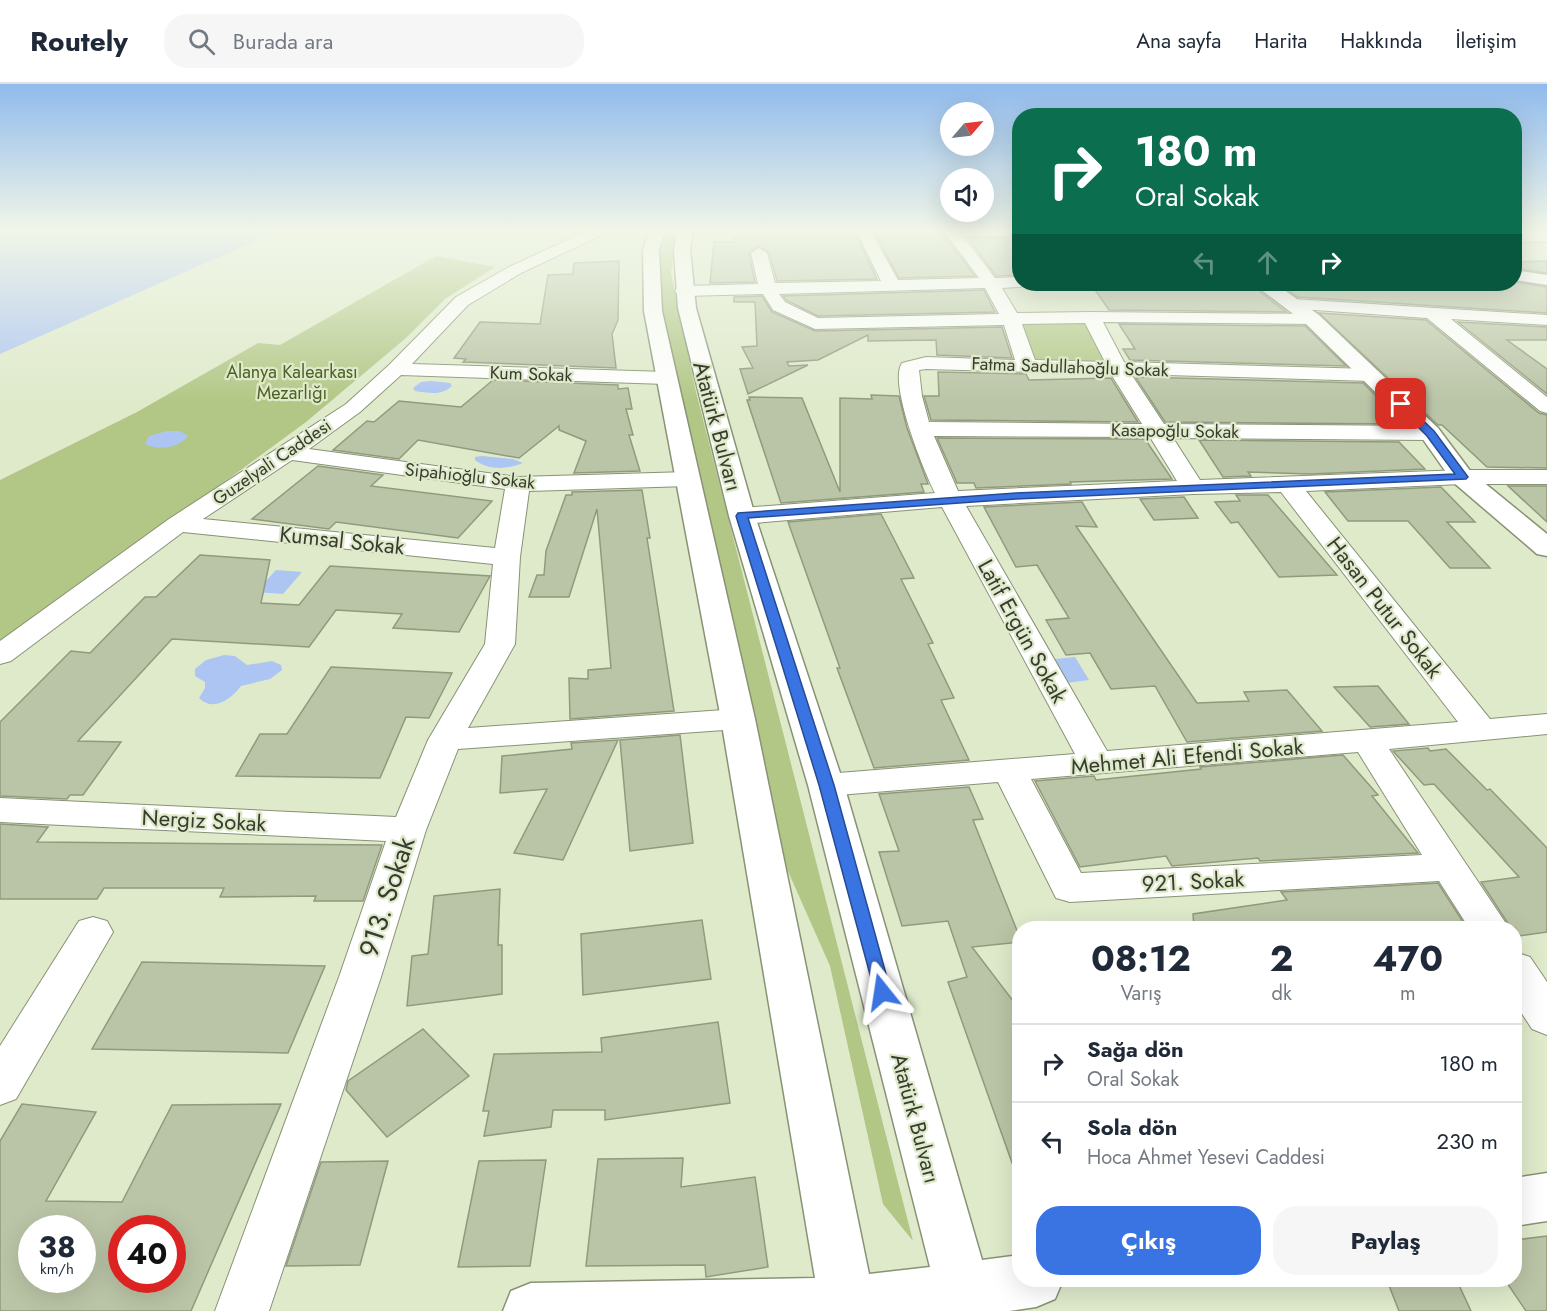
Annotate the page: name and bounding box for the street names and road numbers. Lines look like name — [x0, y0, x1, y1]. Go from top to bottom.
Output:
street label: Fatma Sadullahoğlu Sokak — [971, 351, 1169, 383]
street label: Atatürk Bulvarı — [685, 357, 751, 495]
street label: Kum Sokak — [489, 360, 573, 388]
street label: Guzelyali Caddesi — [207, 413, 337, 511]
street label: Kasapoğlu Sokak — [1111, 417, 1239, 445]
street label: Sipahioğlu Sokak — [404, 456, 537, 496]
street label: Kumsal Sokak — [278, 518, 406, 563]
street label: Hasan Putur Sokak — [1319, 529, 1451, 685]
street label: Latif Ergün Sokak — [970, 553, 1076, 709]
street label: Mehmet Ali Efendi Sokak — [1069, 730, 1305, 782]
street label: Nergiz Sokak — [141, 801, 267, 839]
street label: 913. Sokak — [349, 831, 424, 962]
street label: 921. Sokak — [1141, 862, 1245, 900]
street label: Atatürk Bulvarı — [883, 1049, 949, 1187]

